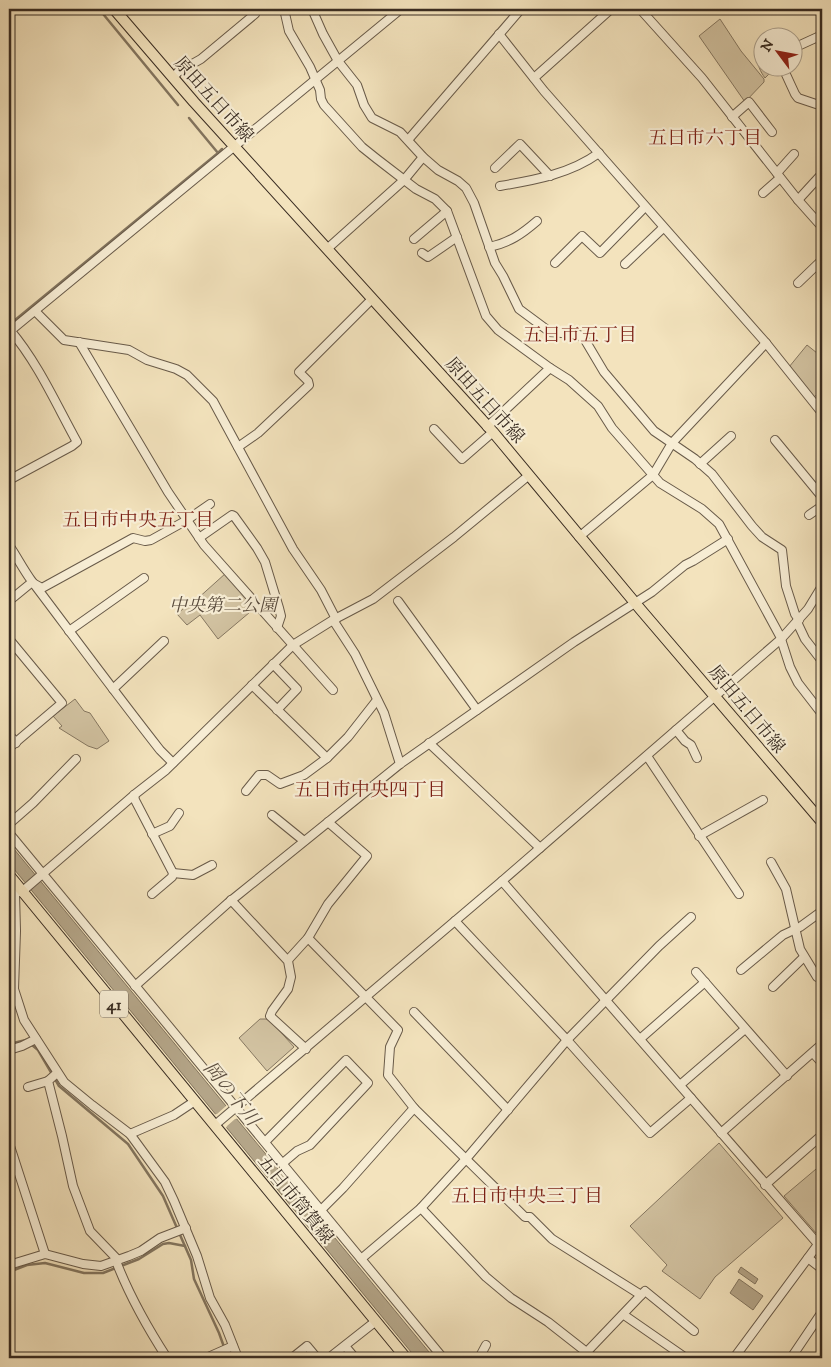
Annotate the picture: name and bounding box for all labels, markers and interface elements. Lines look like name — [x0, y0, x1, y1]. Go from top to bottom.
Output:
north arrow — [754, 28, 804, 78]
text: N — [757, 36, 779, 55]
street label: 原田五日市線 — [169, 52, 258, 147]
district label: 五日市六丁目 — [648, 127, 762, 150]
district label: 五日市五丁目 — [523, 324, 637, 347]
street label: 原田五日市線 — [440, 353, 529, 448]
district label: 五日市中央五丁目 — [62, 509, 214, 532]
park label: 中央第二公園 — [169, 595, 280, 617]
street label: 原田五日市線 — [703, 661, 789, 758]
district label: 五日市中央四丁目 — [294, 779, 446, 802]
road number: 41 — [100, 991, 128, 1018]
water label: 岡の下川 — [198, 1057, 265, 1132]
street label: 五日市筒賀線 — [253, 1151, 338, 1249]
district label: 五日市中央三丁目 — [451, 1185, 603, 1208]

